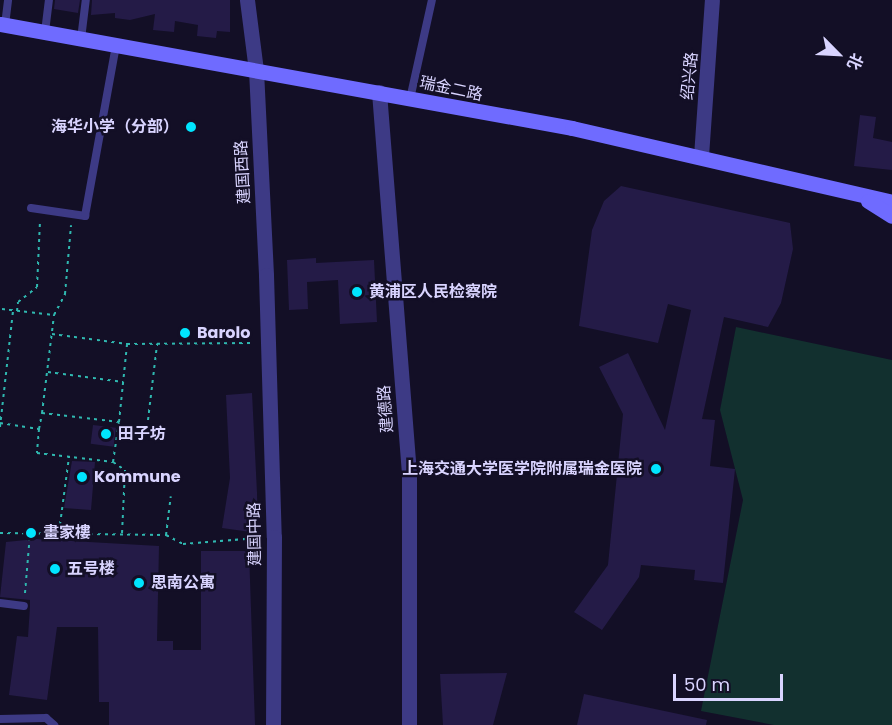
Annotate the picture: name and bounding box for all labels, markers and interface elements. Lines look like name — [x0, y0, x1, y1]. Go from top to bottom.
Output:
north arrow — [808, 24, 868, 84]
text: 北 — [841, 50, 869, 74]
street label: 绍兴路 — [678, 51, 702, 101]
street label: 瑞金二路 — [418, 73, 484, 105]
place label: 海华小学（分部） — [51, 117, 179, 137]
marker: 海华小学（分部） — [184, 120, 198, 134]
street label: 建国西路 — [232, 140, 254, 204]
place label: 黄浦区人民检察院 — [369, 282, 497, 302]
marker: 黄浦区人民检察院 — [350, 285, 364, 299]
place label: Barolo — [197, 323, 250, 343]
marker: Barolo — [178, 326, 192, 340]
street label: 建德路 — [375, 384, 397, 434]
place label: 田子坊 — [118, 424, 166, 444]
marker: 田子坊 — [99, 427, 113, 441]
place label: 上海交通大学医学院附属瑞金医院 — [402, 459, 642, 479]
marker: 上海交通大学医学院附属瑞金医院 — [647, 460, 665, 478]
place label: Kommune — [94, 467, 181, 487]
marker: Kommune — [75, 470, 89, 484]
street label: 建国中路 — [245, 502, 265, 566]
place label: 畫家樓 — [43, 523, 91, 543]
marker: 畫家樓 — [24, 526, 38, 540]
place label: 五号楼 — [67, 559, 115, 579]
marker: 五号楼 — [48, 562, 62, 576]
place label: 思南公寓 — [151, 573, 215, 593]
marker: 思南公寓 — [132, 576, 146, 590]
scale bar — [676, 662, 786, 700]
text: 50 m — [684, 672, 730, 697]

